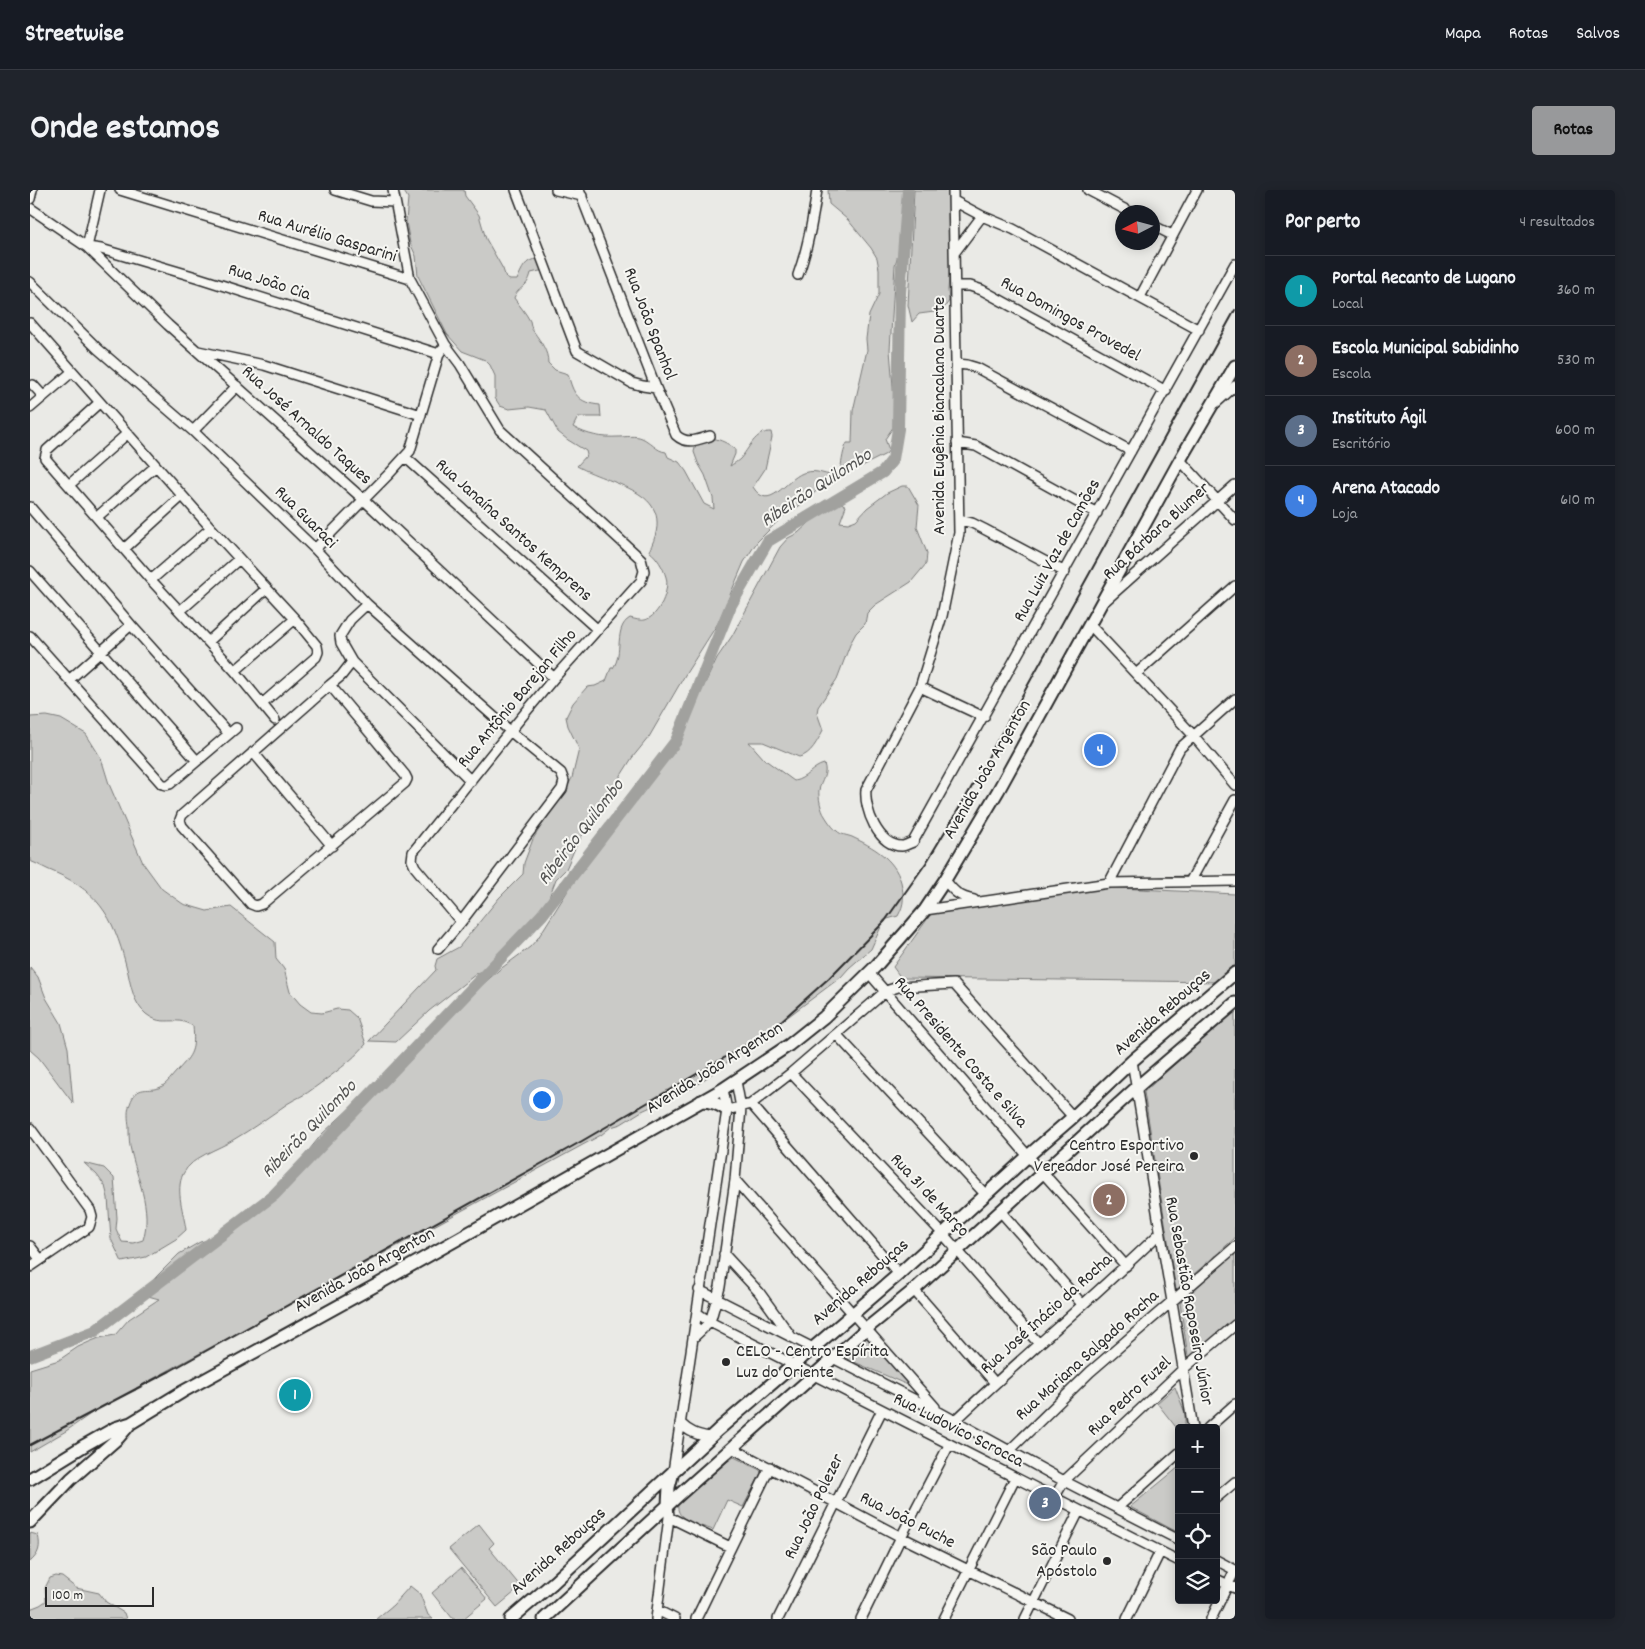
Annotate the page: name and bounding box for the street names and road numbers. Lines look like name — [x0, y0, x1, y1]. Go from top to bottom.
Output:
street label: Rua Aurélio Gasparini — [254, 204, 400, 270]
street label: Rua João Cia — [225, 258, 314, 308]
street label: Rua João Spanhol — [616, 264, 682, 384]
street label: Rua Domingos Provedel — [995, 271, 1145, 369]
street label: Avenida Eugênia Biancalana Duarte — [928, 297, 953, 535]
street label: Rua José Arnaldo Taques — [235, 360, 377, 492]
street label: Rua Janaína Santos Kemprens — [429, 454, 597, 608]
street label: Rua Luiz Vaz de Camões — [1008, 475, 1108, 627]
street label: Rua Bárbara Blumer — [1098, 477, 1216, 587]
street label: Rua Guaraci — [268, 481, 342, 555]
street label: Rua Antônio Barejan Filho — [452, 624, 584, 774]
street label: Avenida João Argenton — [938, 696, 1038, 844]
street label: Avenida Rebouças — [1109, 964, 1217, 1062]
street label: Rua Presidente Costa e Silva — [887, 972, 1033, 1135]
street label: Avenida João Argenton — [642, 1017, 788, 1121]
street label: Rua 31 de Março — [884, 1149, 974, 1243]
street label: Rua Sebastião Raposeiro Júnior — [1157, 1195, 1219, 1408]
street label: Avenida João Argenton — [290, 1222, 440, 1320]
street label: Avenida Rebouças — [807, 1234, 915, 1332]
street label: Rua José Inácio da Rocha — [975, 1248, 1119, 1381]
street label: Rua Mariana Salgado Rocha — [1011, 1284, 1166, 1427]
street label: Rua Pedro Fuzel — [1082, 1351, 1178, 1443]
street label: Rua Ludovico Scrocca — [888, 1387, 1028, 1475]
street label: Rua João Polezer — [779, 1450, 851, 1564]
street label: Rua João Puche — [855, 1486, 959, 1556]
street label: Avenida Rebouças — [506, 1502, 612, 1602]

